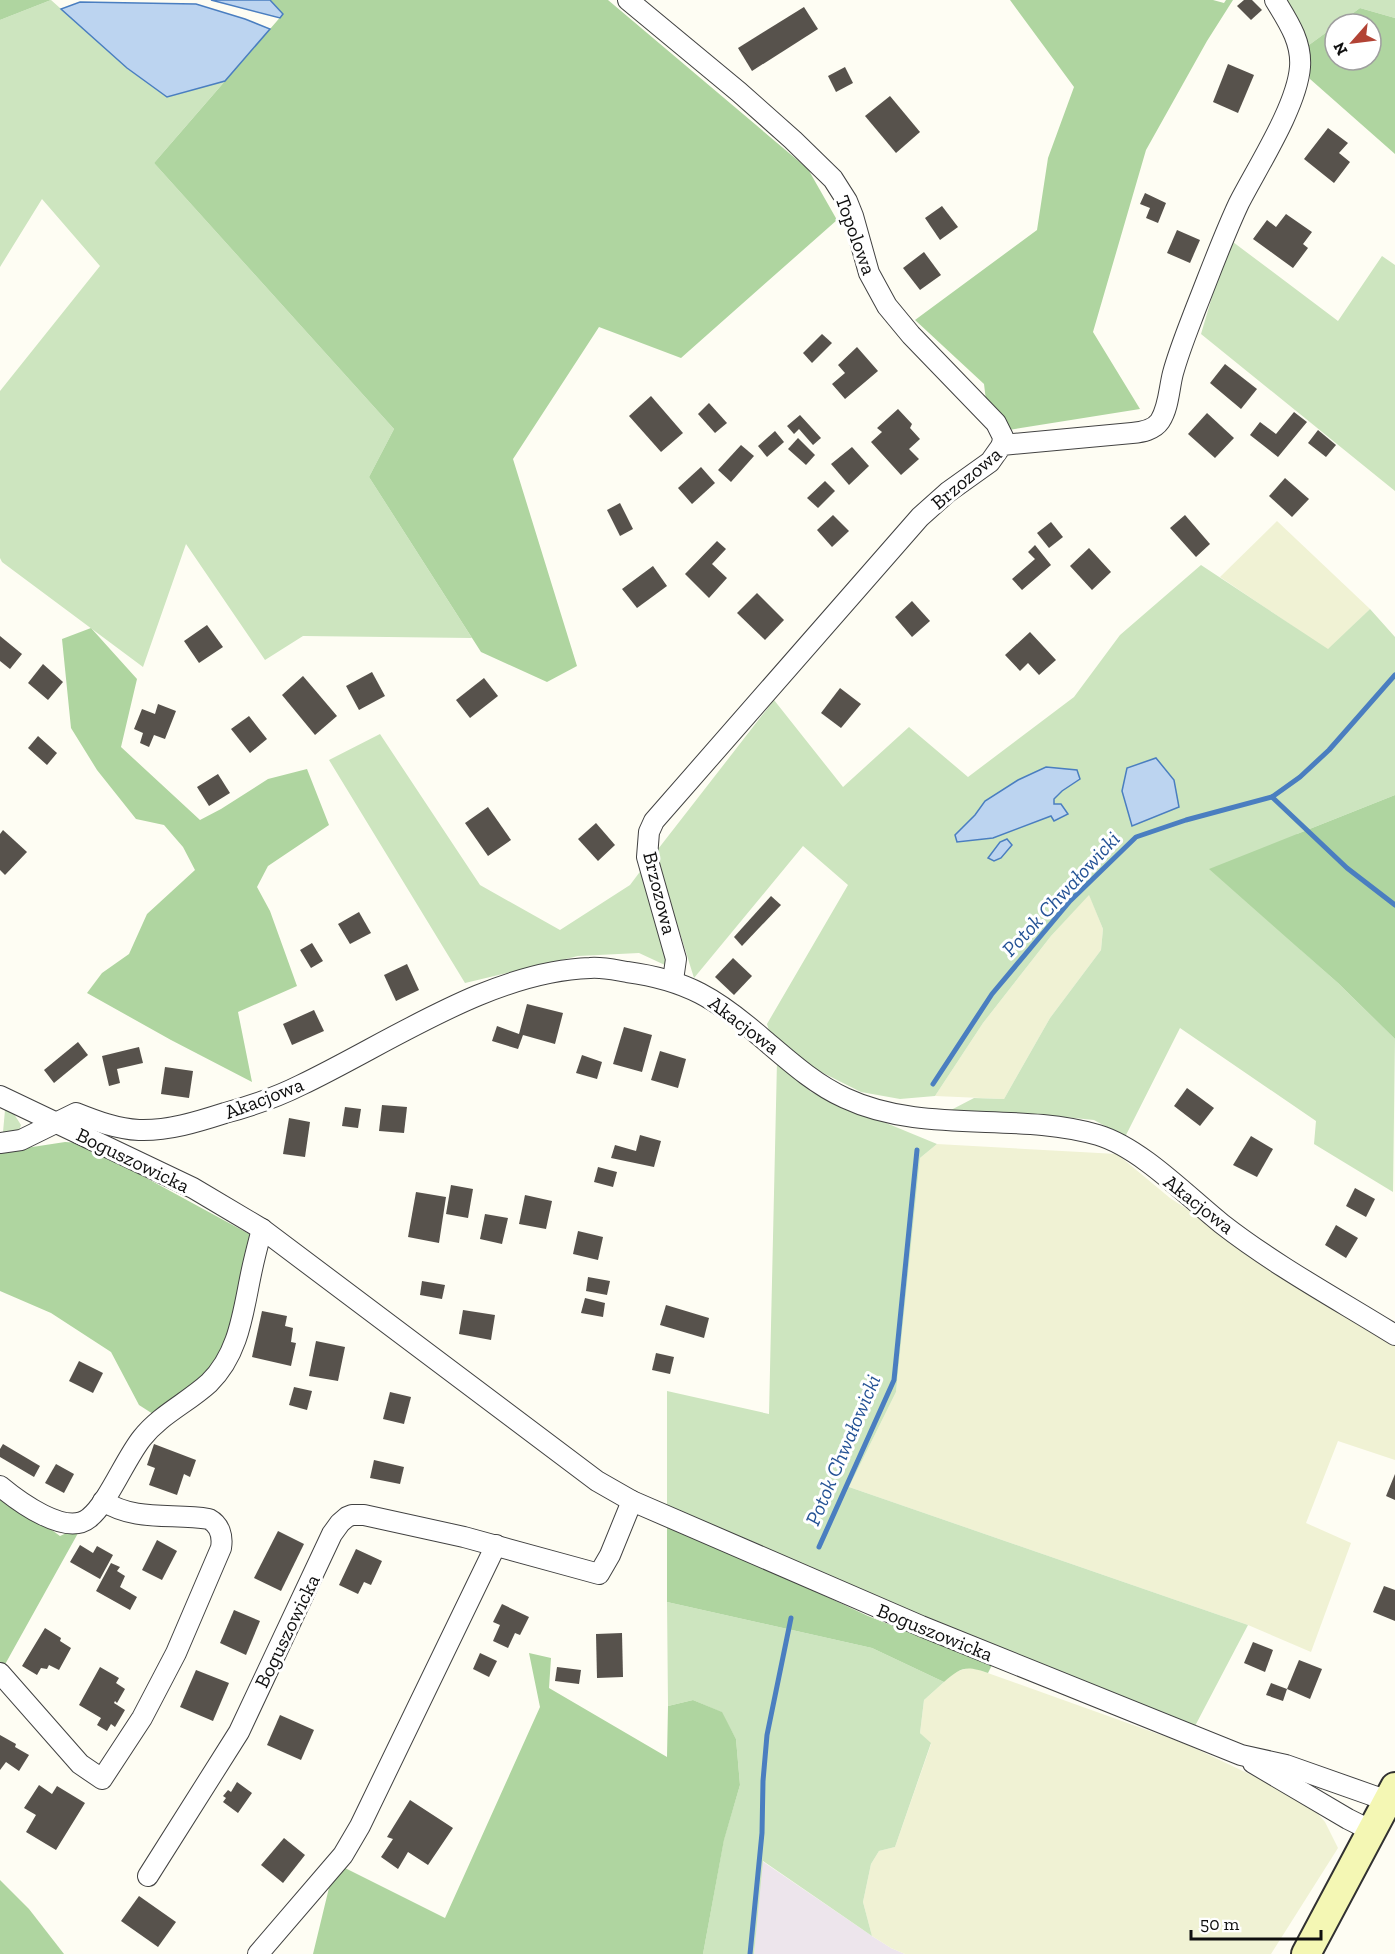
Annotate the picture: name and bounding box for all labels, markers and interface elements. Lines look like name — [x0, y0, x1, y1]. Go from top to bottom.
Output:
north arrow — [1323, 12, 1383, 72]
text: N — [1329, 39, 1351, 59]
street label: Topolowa — [831, 192, 882, 278]
street label: Brzozowa — [926, 441, 1006, 514]
water label: Potok Chwałowicki — [996, 826, 1125, 961]
street label: Brzozowa — [638, 849, 682, 937]
street label: Akacjowa — [704, 991, 784, 1060]
street label: Akacjowa — [221, 1072, 307, 1124]
street label: Boguszowicka — [73, 1122, 194, 1198]
street label: Akacjowa — [1159, 1169, 1239, 1239]
water label: Potok Chwałowicki — [800, 1371, 886, 1529]
street label: Boguszowicka — [249, 1570, 325, 1691]
street label: Boguszowicka — [874, 1598, 997, 1666]
scale bar — [1191, 1903, 1322, 1941]
text: 50 m — [1200, 1913, 1240, 1935]

